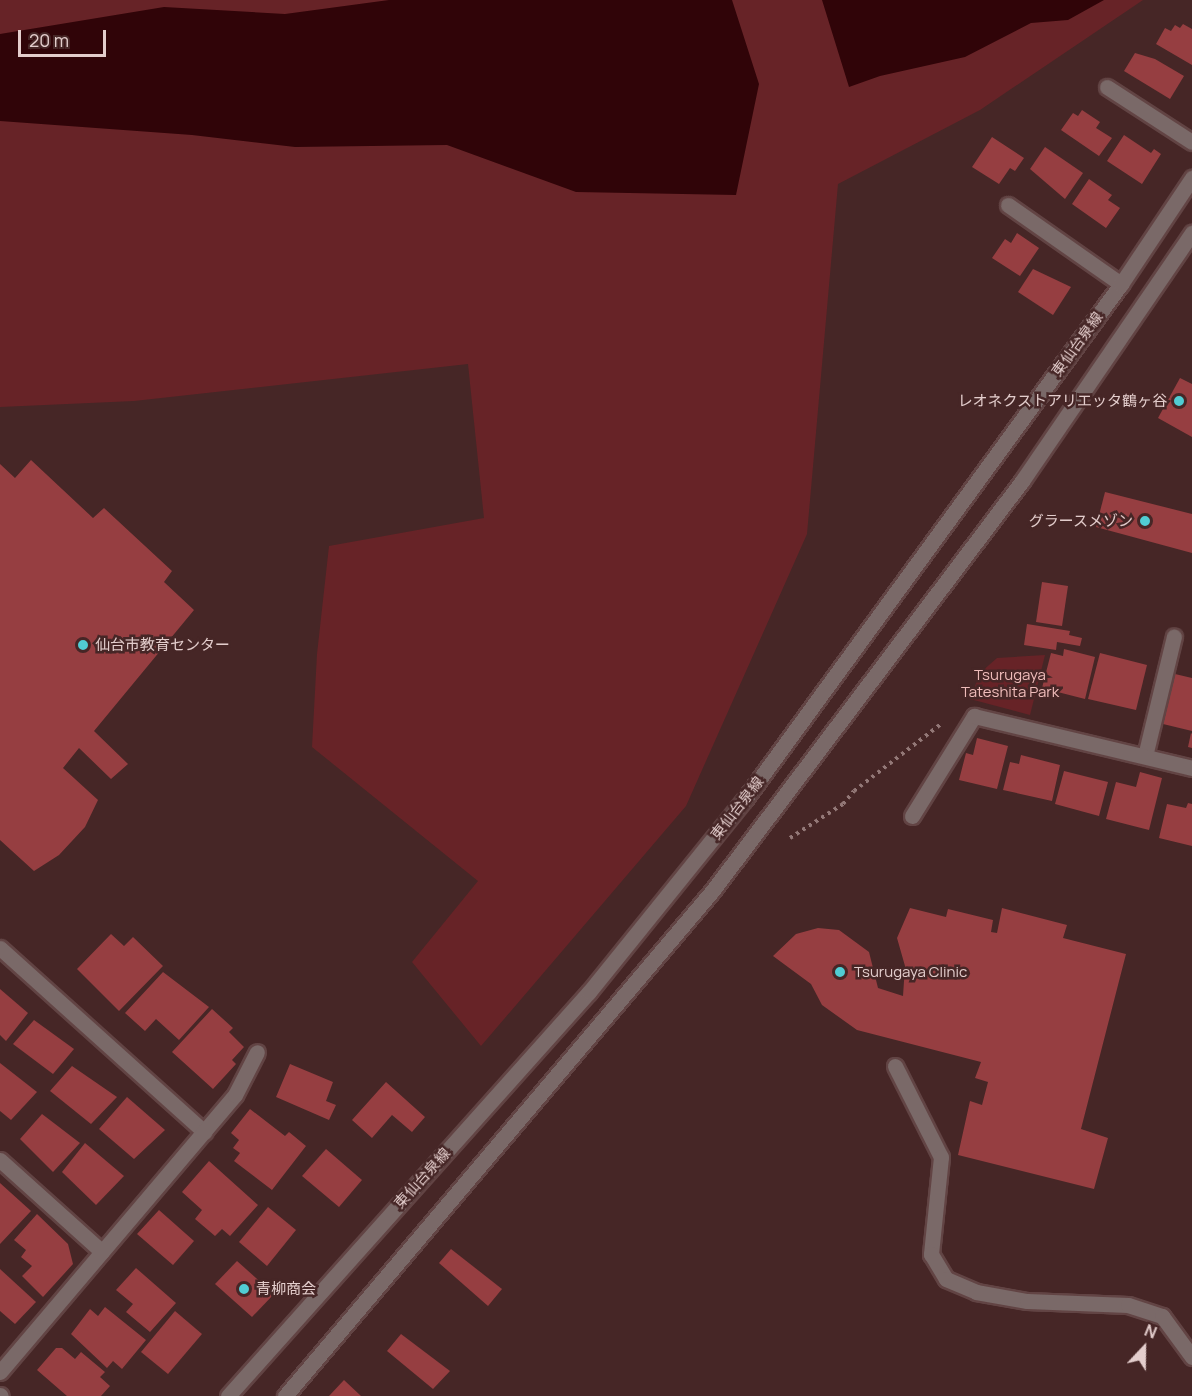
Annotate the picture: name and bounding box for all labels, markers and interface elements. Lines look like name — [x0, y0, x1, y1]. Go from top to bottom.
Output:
scale bar — [21, 18, 110, 56]
text: 20 m — [29, 28, 69, 52]
street label: 東仙台泉線 — [1048, 308, 1106, 380]
place label: レオネクストアリエッタ鶴ヶ谷 — [957, 392, 1167, 410]
marker: レオネクストアリエッタ鶴ヶ谷 — [1172, 394, 1186, 408]
place label: グラースメゾン — [1028, 512, 1133, 530]
marker: グラースメゾン — [1138, 514, 1152, 528]
place label: 仙台市教育センター — [95, 636, 230, 654]
marker: 仙台市教育センター — [76, 638, 90, 652]
park label: Tsurugaya Tateshita Park — [961, 665, 1059, 700]
street label: 東仙台泉線 — [707, 773, 767, 843]
marker: Tsurugaya Clinic — [831, 963, 849, 981]
place label: Tsurugaya Clinic — [854, 963, 967, 981]
street label: 東仙台泉線 — [390, 1144, 454, 1212]
place label: 青柳商会 — [256, 1280, 316, 1298]
marker: 青柳商会 — [237, 1282, 251, 1296]
north arrow — [1114, 1318, 1174, 1378]
text: N — [1141, 1319, 1160, 1344]

